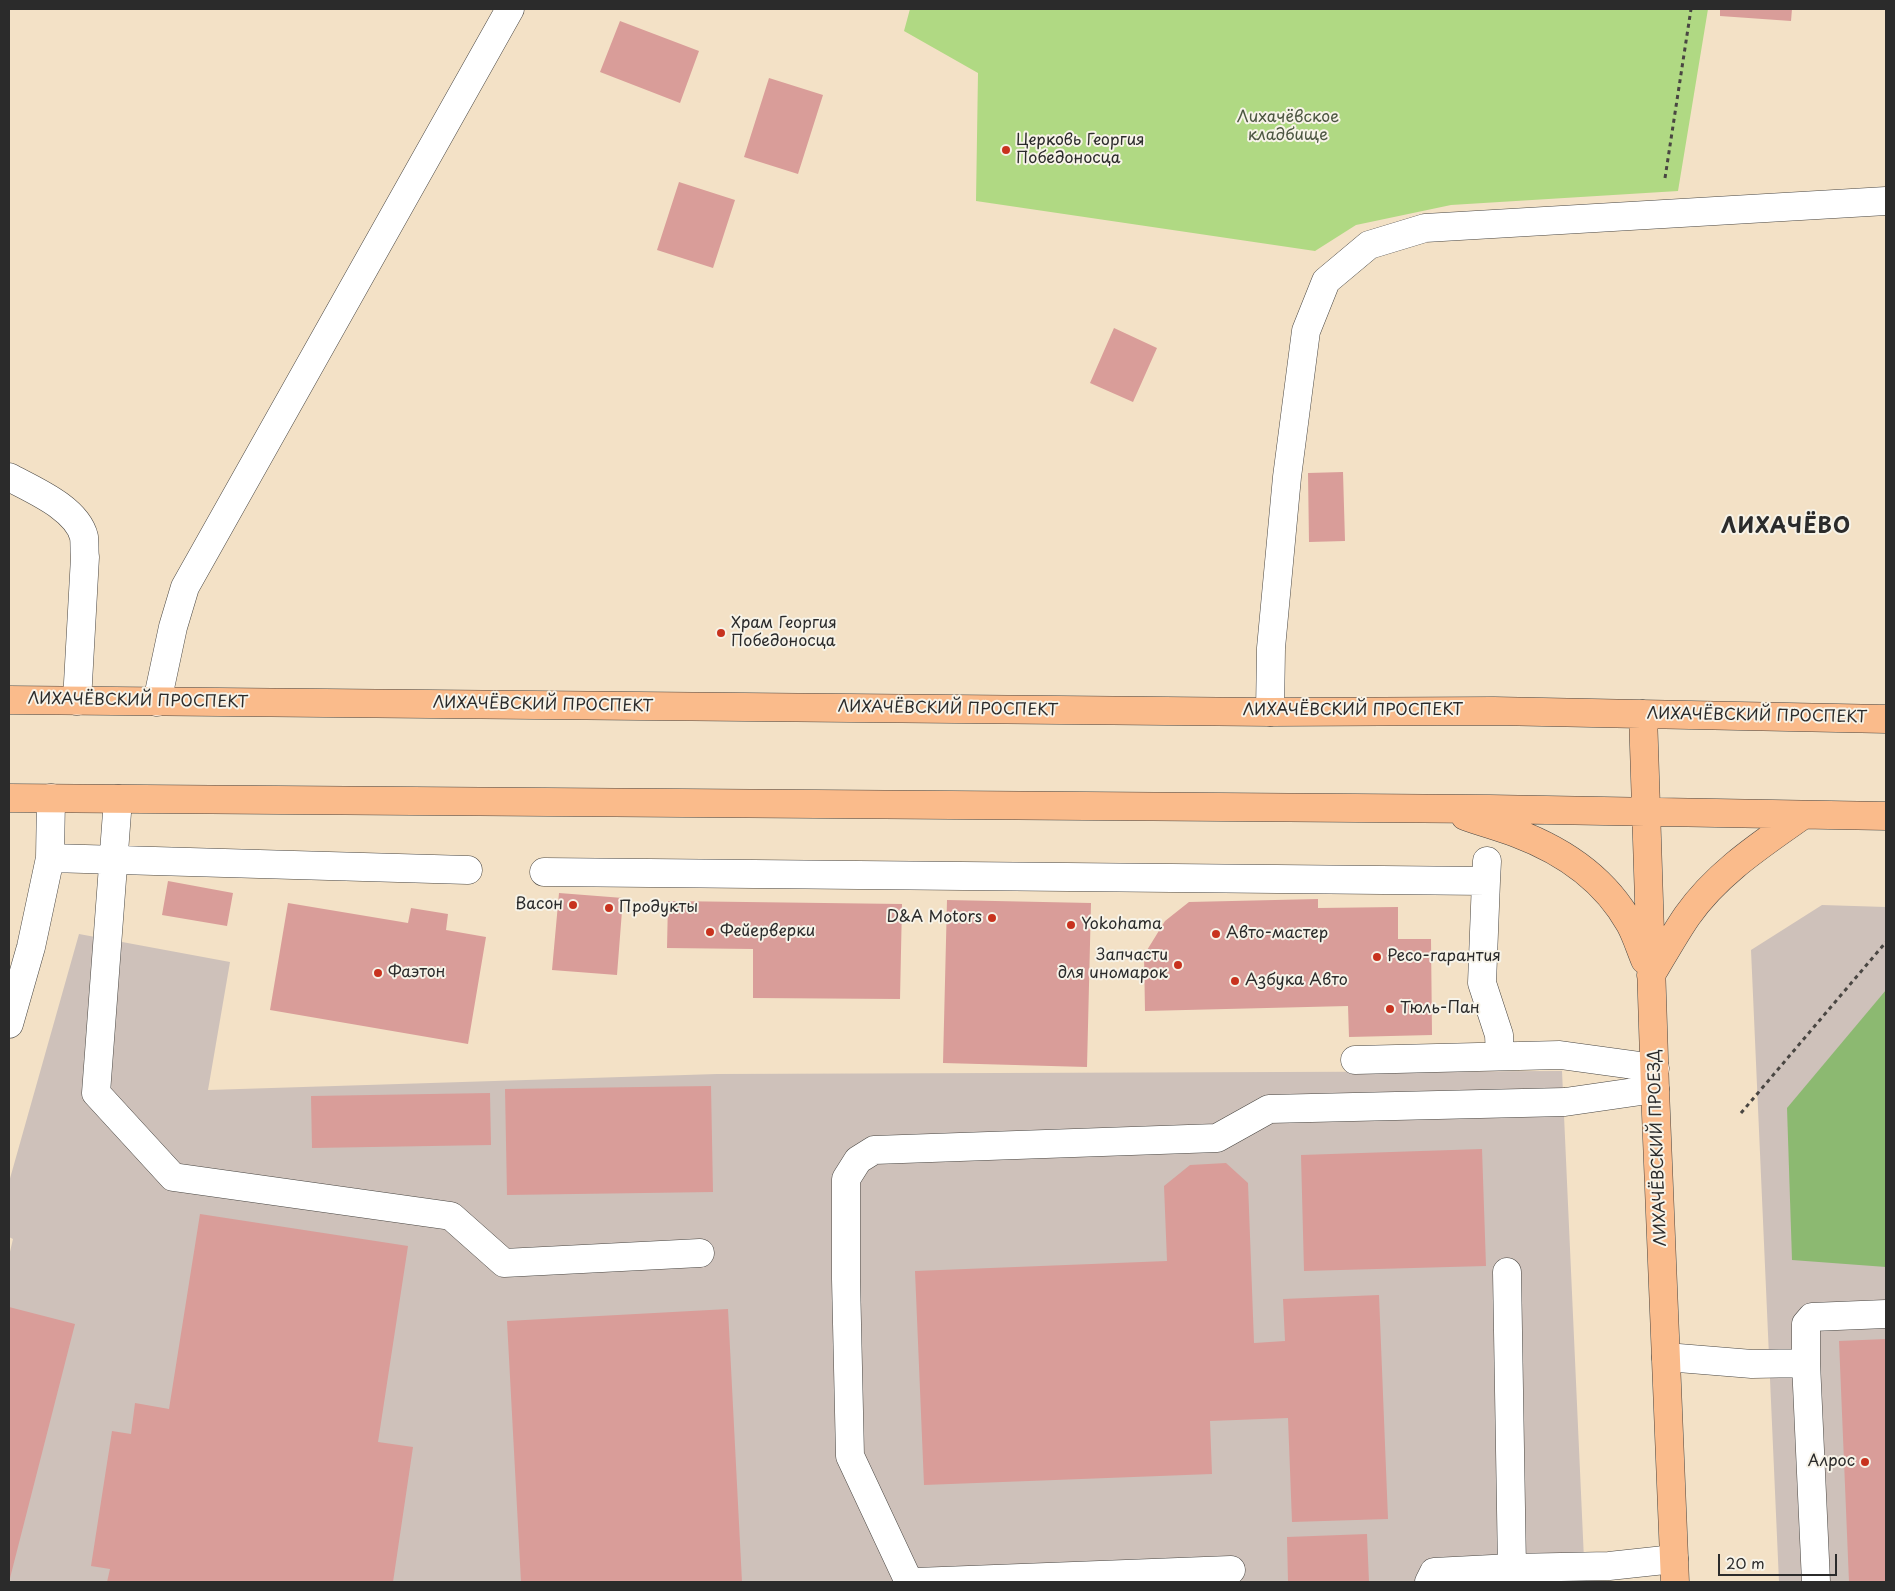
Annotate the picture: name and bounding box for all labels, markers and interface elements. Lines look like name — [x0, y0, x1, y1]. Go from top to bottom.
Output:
park label: Лихачёвское кладбище — [1237, 108, 1339, 146]
place label: Церковь Георгия Победоносца — [1016, 131, 1145, 169]
marker: Церковь Георгия Победоносца — [1000, 144, 1012, 156]
district label: ЛИХАЧЁВО — [1721, 514, 1851, 540]
place label: Храм Георгия Победоносца — [731, 614, 837, 652]
marker: Храм Георгия Победоносца — [715, 627, 727, 639]
street label: ЛИХАЧЁВСКИЙ ПРОСПЕКТ — [28, 689, 248, 713]
street label: ЛИХАЧЁВСКИЙ ПРОСПЕКТ — [433, 693, 653, 717]
street label: ЛИХАЧЁВСКИЙ ПРОСПЕКТ — [838, 697, 1058, 721]
street label: ЛИХАЧЁВСКИЙ ПРОСПЕКТ — [1243, 701, 1463, 721]
street label: ЛИХАЧЁВСКИЙ ПРОСПЕКТ — [1647, 704, 1867, 728]
place label: Васон — [515, 895, 563, 915]
place label: Продукты — [619, 898, 698, 918]
marker: Васон — [567, 899, 579, 911]
marker: Продукты — [603, 902, 615, 914]
place label: D&A Motors — [886, 908, 982, 928]
marker: D&A Motors — [986, 912, 998, 924]
place label: Yokohama — [1081, 915, 1162, 935]
marker: Yokohama — [1065, 919, 1077, 931]
place label: Фейерверки — [720, 922, 815, 942]
place label: Авто-мастер — [1226, 924, 1328, 944]
marker: Фейерверки — [704, 926, 716, 938]
marker: Авто-мастер — [1210, 928, 1222, 940]
place label: Запчасти для иномарок — [1058, 946, 1168, 984]
place label: Ресо-гарантия — [1387, 947, 1501, 967]
marker: Ресо-гарантия — [1371, 951, 1383, 963]
marker: Запчасти для иномарок — [1172, 959, 1184, 971]
place label: Фаэтон — [388, 963, 446, 983]
marker: Фаэтон — [372, 967, 384, 979]
place label: Азбука Авто — [1245, 971, 1348, 991]
marker: Азбука Авто — [1229, 975, 1241, 987]
place label: Тюль-Пан — [1400, 999, 1480, 1019]
marker: Тюль-Пан — [1384, 1003, 1396, 1015]
street label: ЛИХАЧЁВСКИЙ ПРОЕЗД — [1645, 1049, 1671, 1247]
place label: Алрос — [1808, 1452, 1855, 1472]
marker: Алрос — [1859, 1456, 1871, 1468]
scale bar — [1720, 1544, 1839, 1576]
text: 20 m — [1726, 1551, 1765, 1574]

